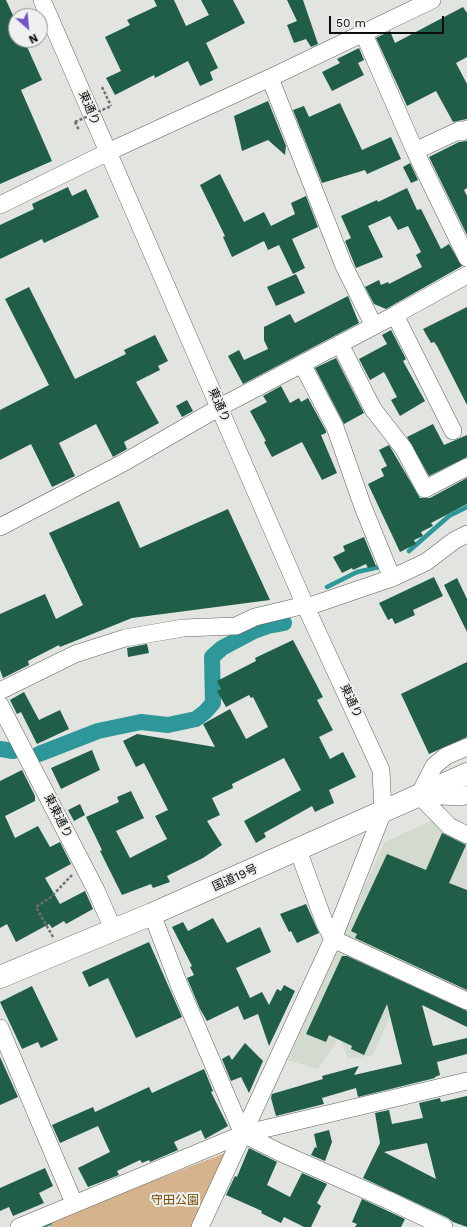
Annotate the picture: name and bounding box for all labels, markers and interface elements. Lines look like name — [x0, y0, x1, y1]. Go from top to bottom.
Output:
north arrow — [8, 8, 48, 48]
scale bar — [331, 8, 446, 34]
text: 50 m — [336, 16, 366, 30]
text: N — [27, 31, 40, 46]
street label: 東通り — [75, 89, 103, 127]
street label: 東通り — [205, 386, 233, 424]
street label: 東通り — [337, 682, 365, 720]
street label: 東東通り — [41, 791, 75, 841]
street label: 国道19号 — [210, 862, 260, 894]
park label: 守田公園 — [151, 1193, 199, 1207]

